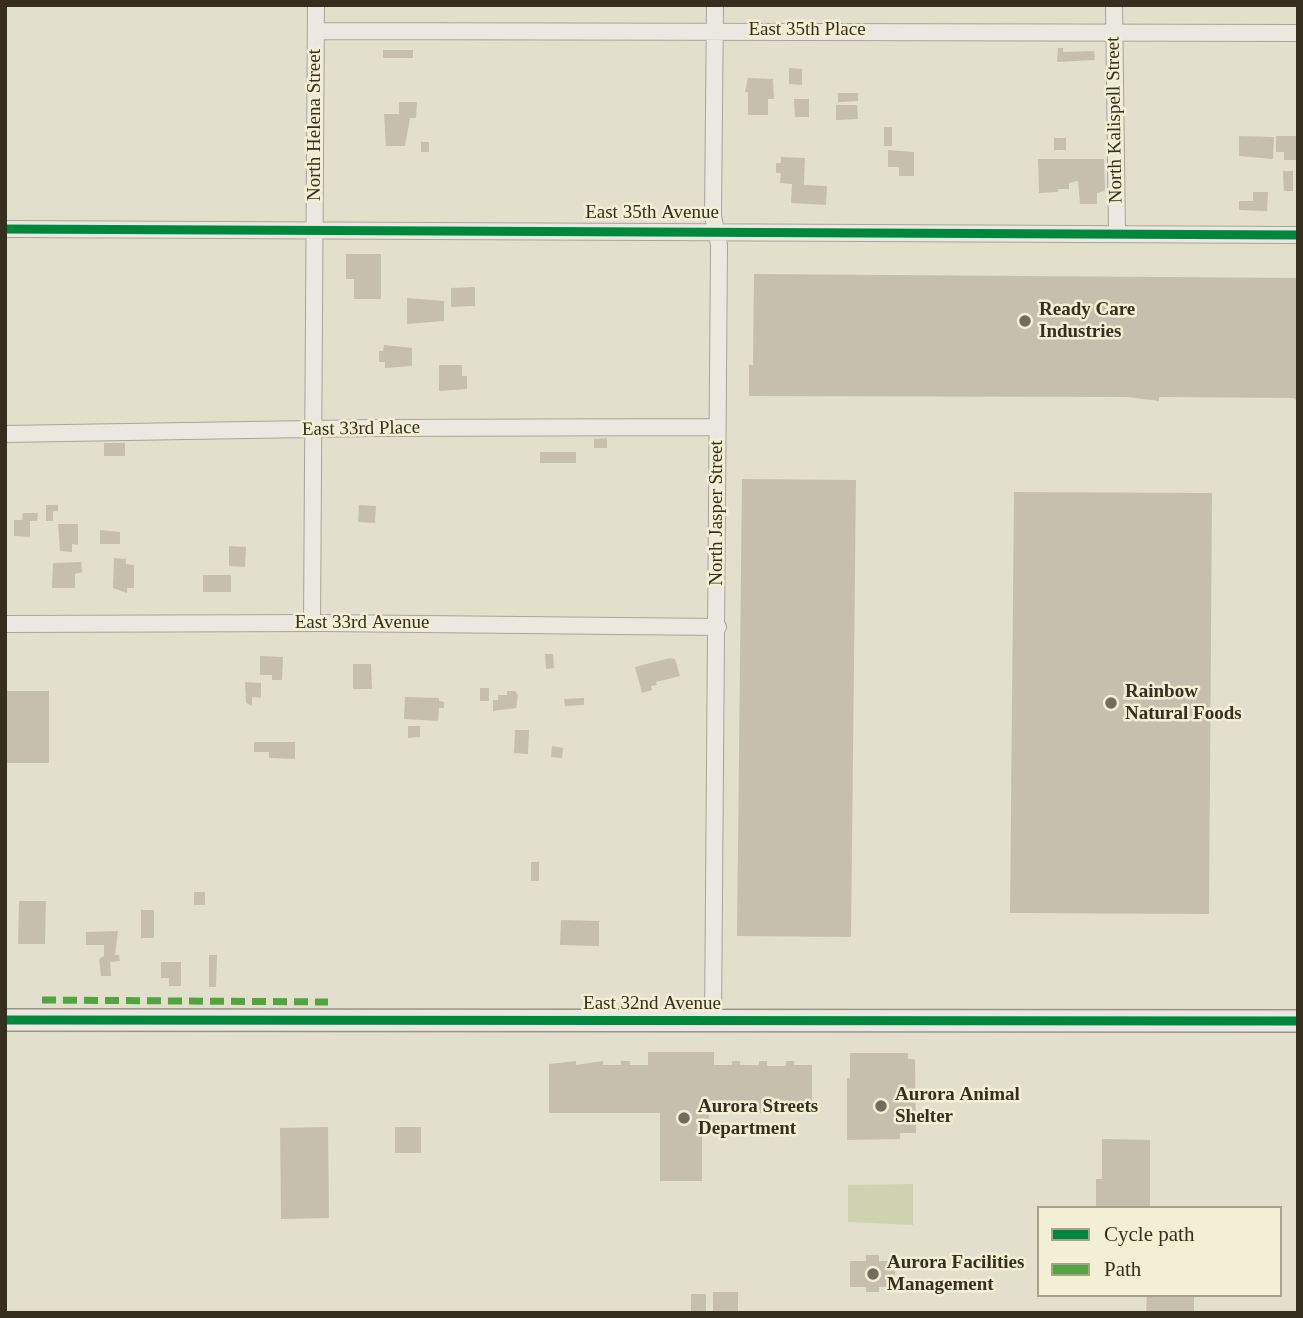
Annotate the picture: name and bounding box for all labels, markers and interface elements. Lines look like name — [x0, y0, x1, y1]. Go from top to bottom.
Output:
street label: East 35th Place — [748, 19, 866, 41]
street label: North Kalispell Street — [1102, 36, 1128, 204]
street label: North Helena Street — [304, 49, 326, 201]
street label: East 35th Avenue — [585, 202, 719, 224]
place label: Ready Care Industries — [1039, 299, 1135, 343]
marker: Ready Care Industries — [1017, 313, 1033, 329]
street label: East 33rd Place — [302, 417, 420, 441]
street label: North Jasper Street — [706, 440, 728, 586]
street label: East 33rd Avenue — [295, 612, 429, 634]
place label: Rainbow Natural Foods — [1125, 681, 1242, 725]
marker: Rainbow Natural Foods — [1103, 695, 1119, 711]
street label: East 32nd Avenue — [583, 993, 721, 1015]
place label: Aurora Animal Shelter — [895, 1084, 1020, 1128]
place label: Aurora Streets Department — [698, 1096, 818, 1140]
marker: Aurora Animal Shelter — [873, 1098, 889, 1114]
marker: Aurora Streets Department — [676, 1110, 692, 1126]
legend — [1037, 1206, 1282, 1297]
text: Cycle path — [1104, 1222, 1194, 1246]
place label: Aurora Facilities Management — [887, 1252, 1024, 1296]
text: Path — [1104, 1257, 1141, 1281]
marker: Aurora Facilities Management — [865, 1266, 881, 1282]

